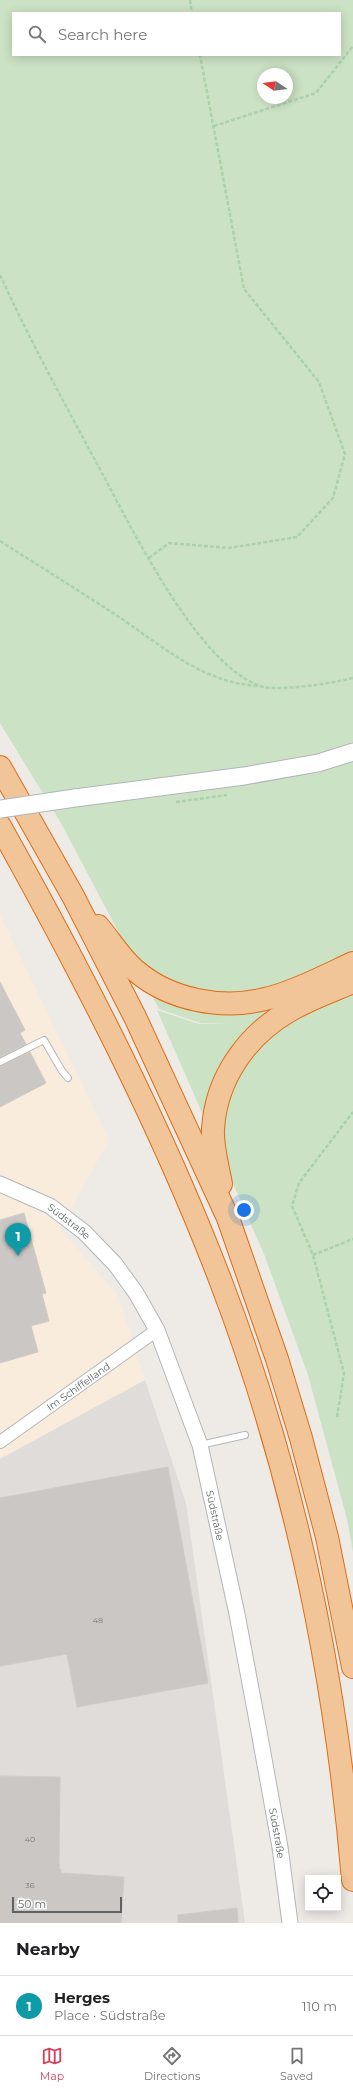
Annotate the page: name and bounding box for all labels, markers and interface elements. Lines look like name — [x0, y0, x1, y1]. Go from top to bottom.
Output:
search box — [12, 12, 341, 56]
icon: search — [26, 23, 48, 45]
text: Search here — [58, 25, 147, 44]
north arrow — [257, 68, 293, 104]
your location — [234, 1200, 254, 1220]
street label: Südstraße — [45, 1201, 93, 1242]
pin: 1 — [5, 1223, 31, 1256]
street label: Im Schiffelland — [44, 1360, 113, 1414]
street label: Südstraße — [203, 1489, 227, 1542]
house number: 48 — [93, 1615, 103, 1625]
street label: Südstraße — [266, 1807, 287, 1859]
house number: 40 — [25, 1834, 35, 1844]
map controls — [305, 1875, 341, 1911]
button: locate — [305, 1875, 341, 1911]
house number: 36 — [25, 1880, 35, 1890]
scale bar — [12, 1895, 122, 1914]
text: 50 m — [18, 1897, 46, 1911]
text: Nearby — [16, 1939, 80, 1959]
text: Herges — [54, 1988, 110, 2007]
text: 1 — [26, 1998, 32, 2014]
text: 110 m — [302, 1998, 337, 2014]
text: Place · Südstraße — [54, 2007, 166, 2023]
tab: Map — [40, 2045, 64, 2083]
tab: Directions — [144, 2045, 200, 2083]
tab: Saved — [280, 2045, 313, 2083]

